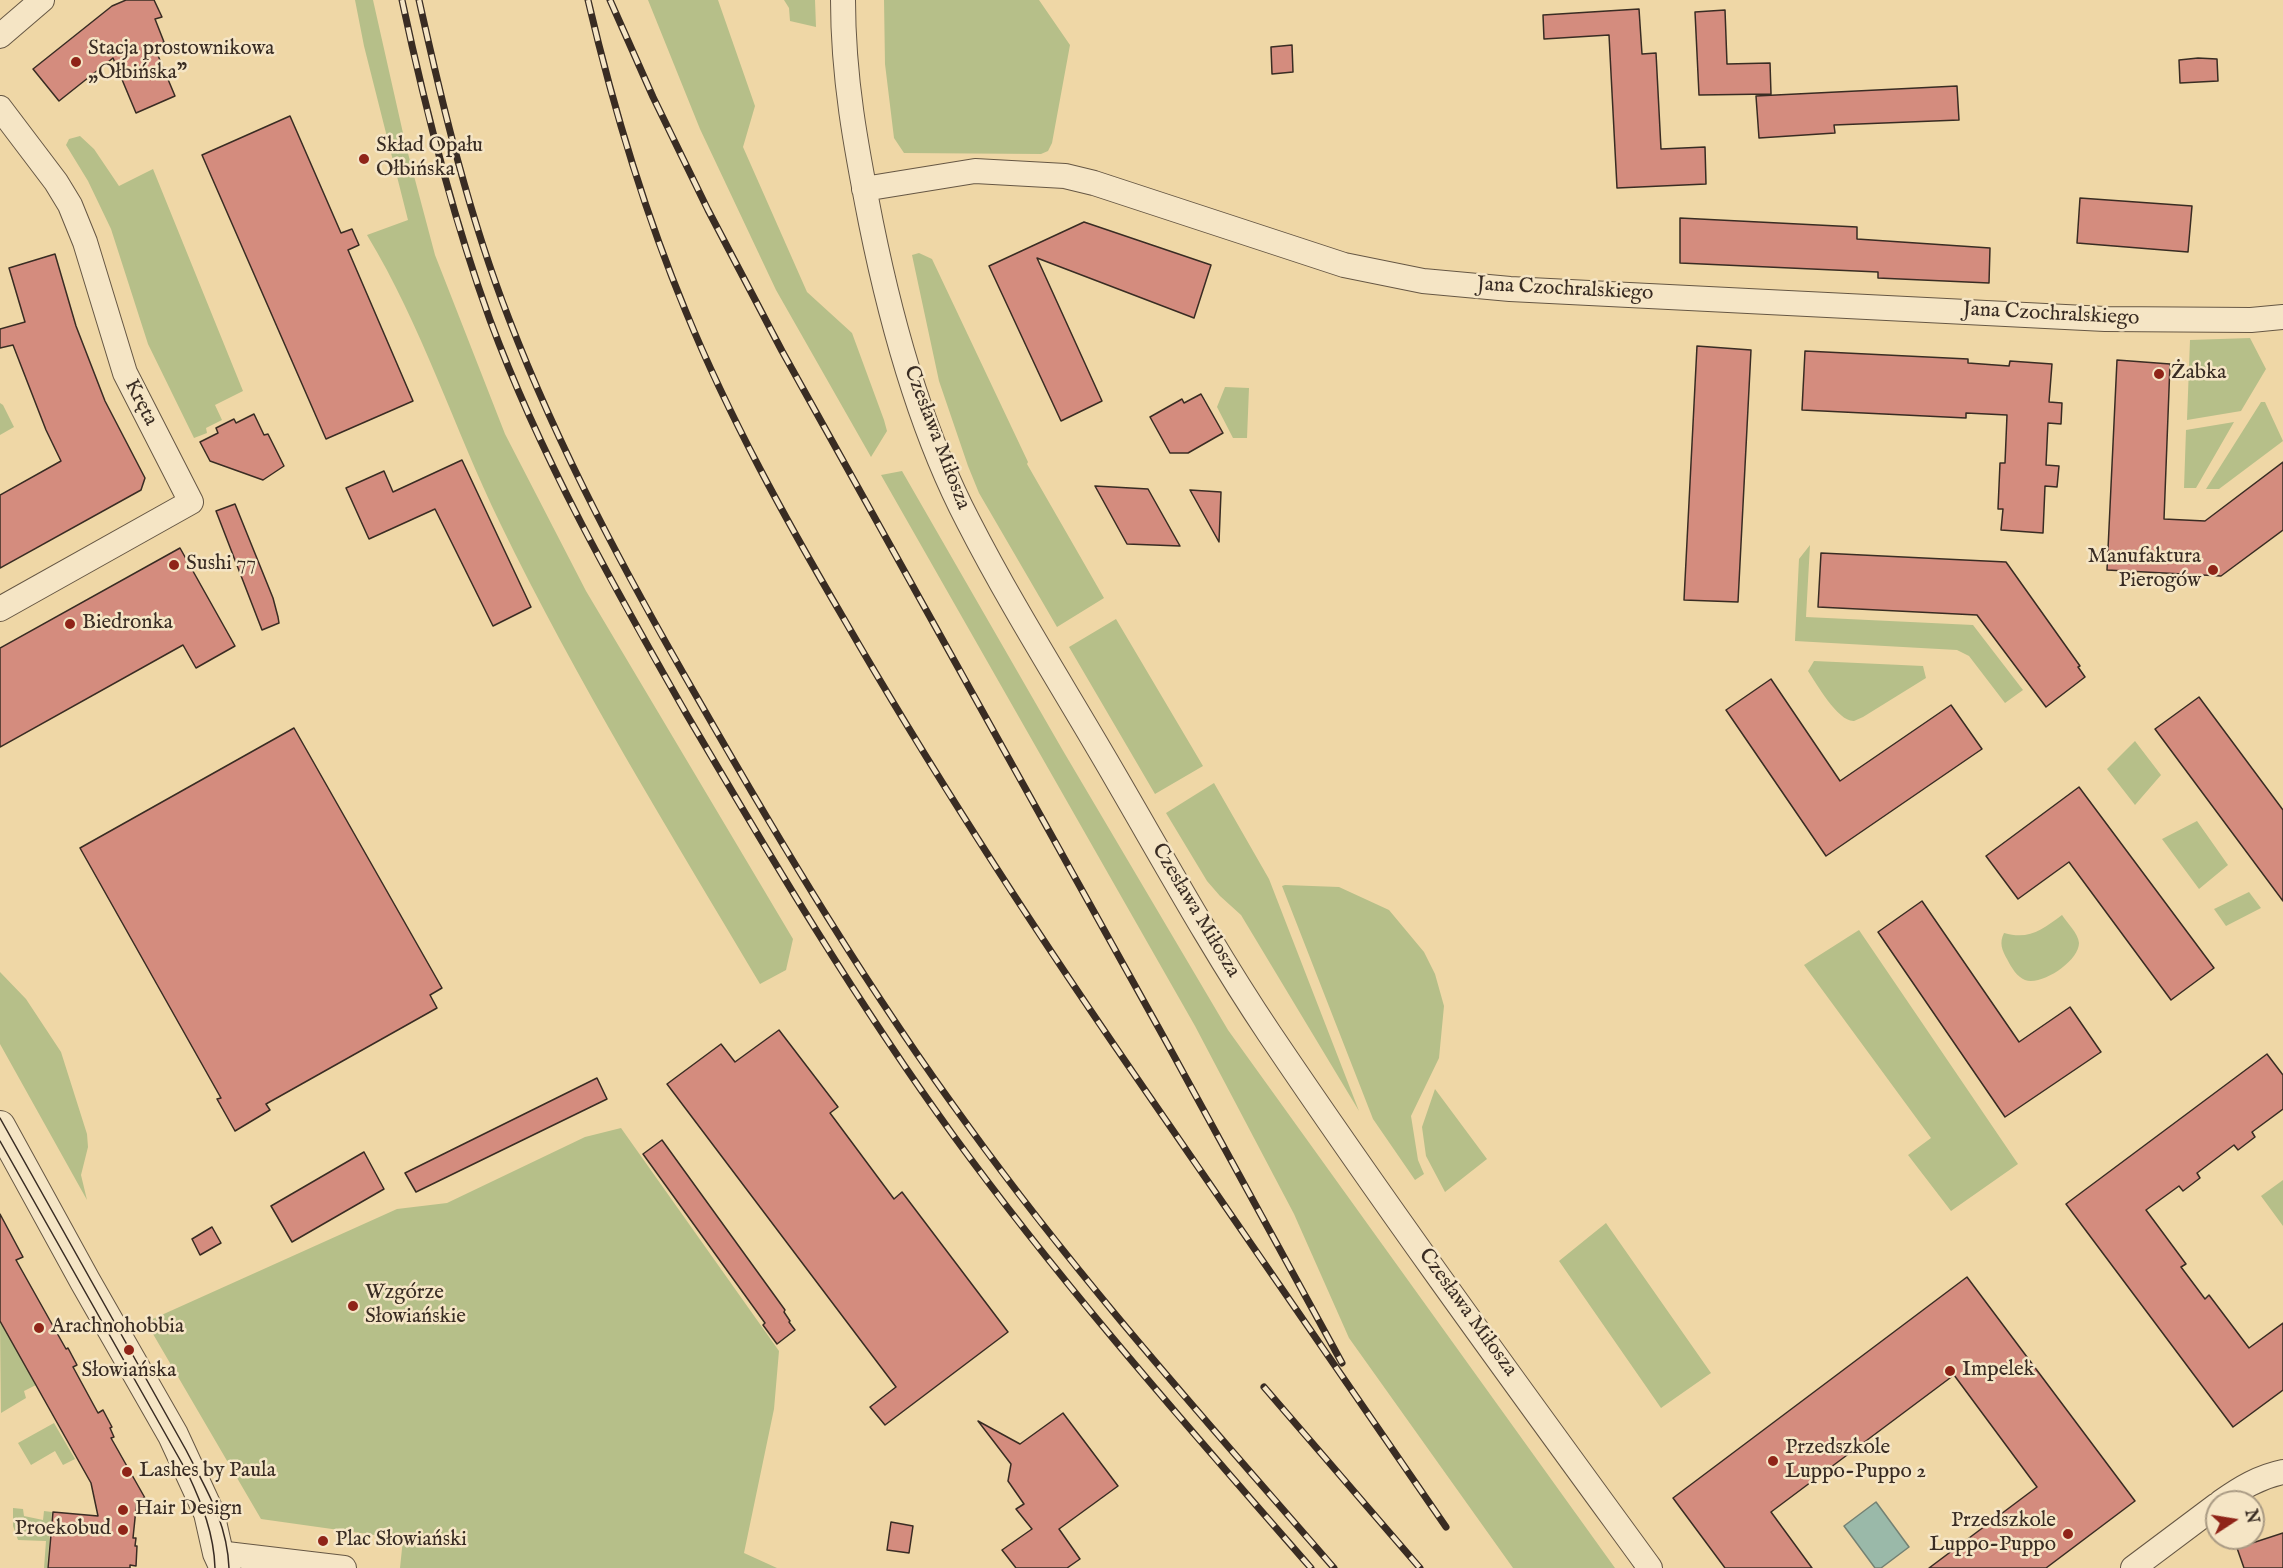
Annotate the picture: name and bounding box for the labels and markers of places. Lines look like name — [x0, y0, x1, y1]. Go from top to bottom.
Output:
place label: Stacja prostownikowa „Ołbińska” — [88, 37, 274, 87]
marker: Stacja prostownikowa „Ołbińska” — [69, 55, 83, 69]
place label: Skład Opału Ołbińska — [376, 134, 483, 184]
marker: Skład Opału Ołbińska — [357, 152, 371, 166]
place label: Żabka — [2171, 361, 2226, 387]
marker: Żabka — [2152, 367, 2166, 381]
place label: Manufaktura Pierogów — [2087, 545, 2201, 595]
place label: Sushi 77 — [186, 552, 256, 578]
marker: Sushi 77 — [167, 558, 181, 572]
marker: Manufaktura Pierogów — [2206, 563, 2220, 577]
place label: Biedronka — [82, 611, 173, 637]
marker: Biedronka — [63, 617, 77, 631]
place label: Wzgórze Słowiańskie — [365, 1281, 466, 1331]
marker: Wzgórze Słowiańskie — [346, 1299, 360, 1313]
place label: Arachnohobbia — [51, 1315, 184, 1341]
marker: Arachnohobbia — [32, 1321, 46, 1335]
marker: Słowiańska — [122, 1343, 136, 1357]
place label: Impelek — [1962, 1358, 2035, 1384]
place label: Słowiańska — [82, 1359, 176, 1385]
marker: Impelek — [1943, 1364, 1957, 1378]
place label: Przedszkole Luppo-Puppo 2 — [1785, 1436, 1926, 1486]
marker: Przedszkole Luppo-Puppo 2 — [1766, 1454, 1780, 1468]
place label: Lashes by Paula — [139, 1459, 276, 1485]
marker: Lashes by Paula — [120, 1465, 134, 1479]
place label: Hair Design — [135, 1497, 242, 1523]
marker: Hair Design — [116, 1503, 130, 1517]
place label: Przedszkole Luppo-Puppo — [1929, 1509, 2056, 1559]
place label: Proekobud — [15, 1517, 111, 1543]
marker: Proekobud — [116, 1523, 130, 1537]
marker: Przedszkole Luppo-Puppo — [2061, 1527, 2075, 1541]
place label: Plac Słowiański — [335, 1528, 467, 1554]
marker: Plac Słowiański — [316, 1534, 330, 1548]

